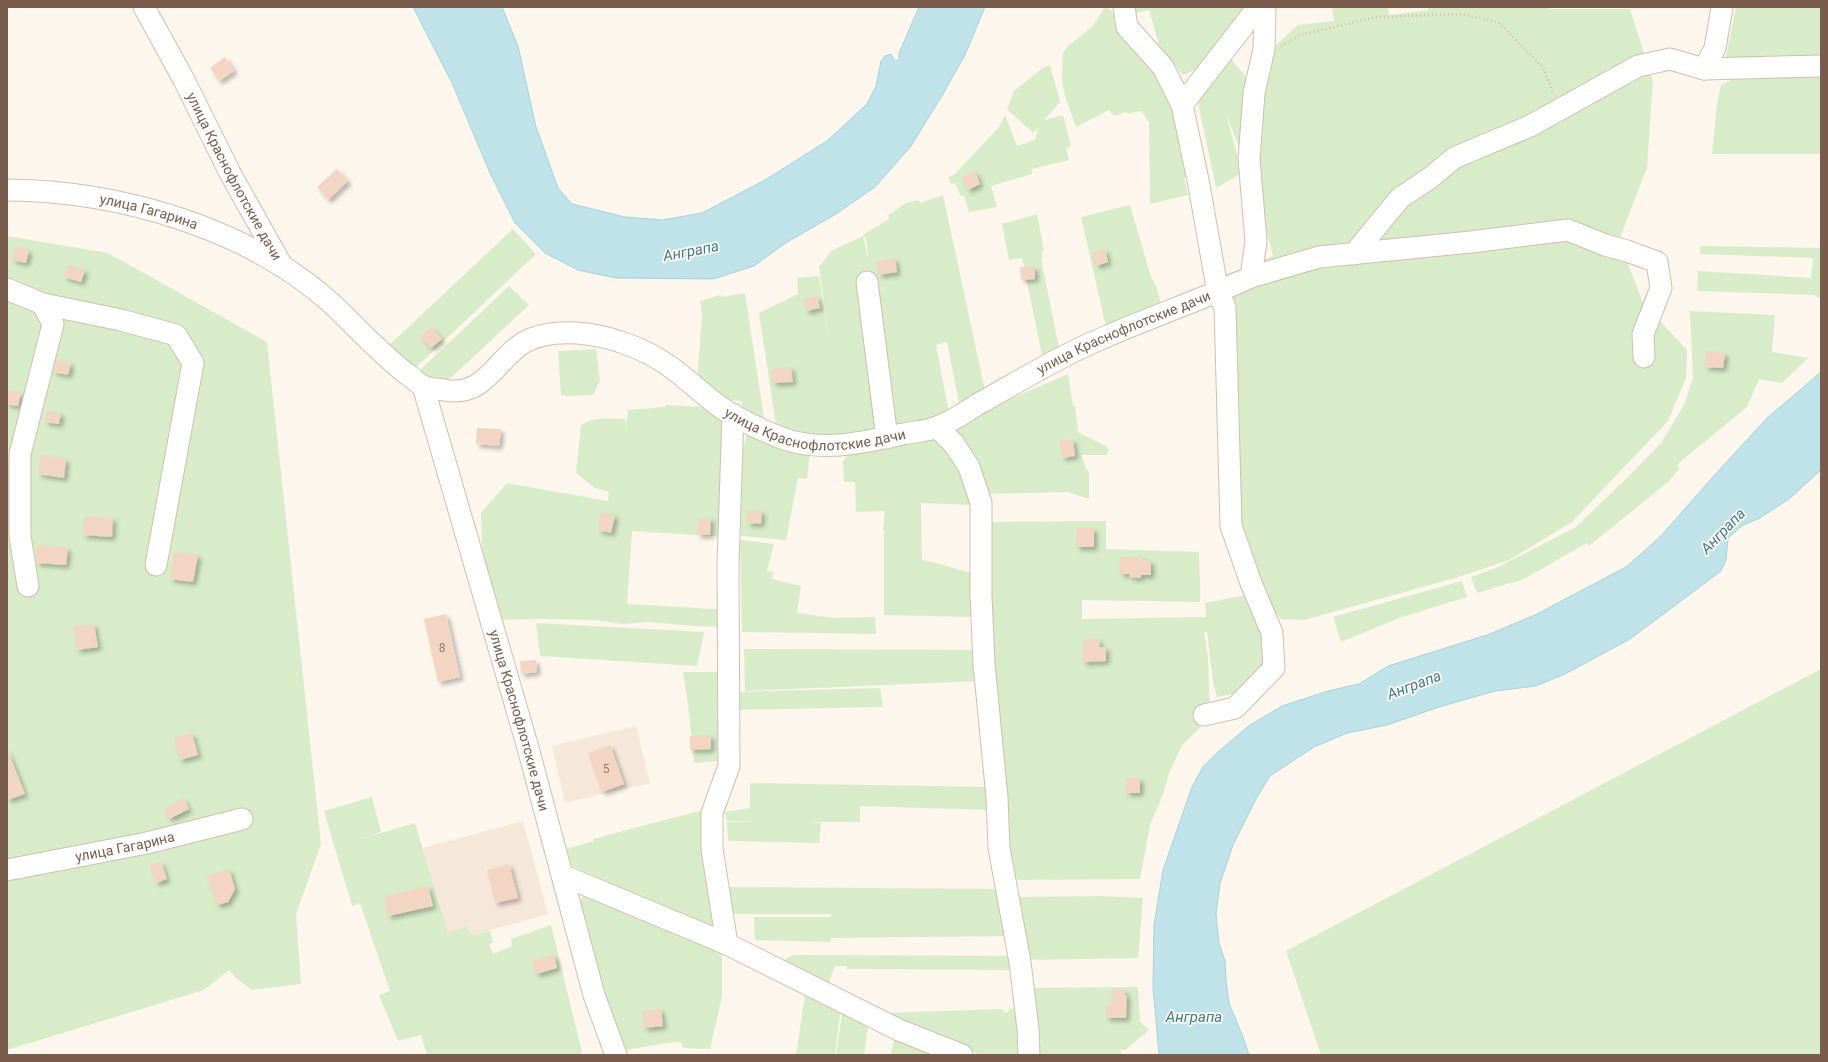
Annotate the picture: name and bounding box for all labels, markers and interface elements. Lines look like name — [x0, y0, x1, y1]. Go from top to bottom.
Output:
street label: улица Краснофлотские дачи — [183, 90, 285, 263]
street label: улица Гагарина — [99, 191, 200, 232]
water label: Анграпа — [661, 237, 720, 265]
street label: улица Краснофлотские дачи — [1034, 287, 1213, 377]
street label: улица Краснофлотские дачи — [722, 404, 907, 454]
water label: Анграпа — [1696, 504, 1749, 558]
street label: улица Краснофлотские дачи — [486, 628, 552, 813]
house number: 8 — [439, 641, 446, 655]
water label: Анграпа — [1384, 666, 1444, 704]
house number: 5 — [603, 762, 610, 776]
street label: улица Гагарина — [74, 828, 176, 865]
water label: Анграпа — [1165, 1008, 1222, 1026]

